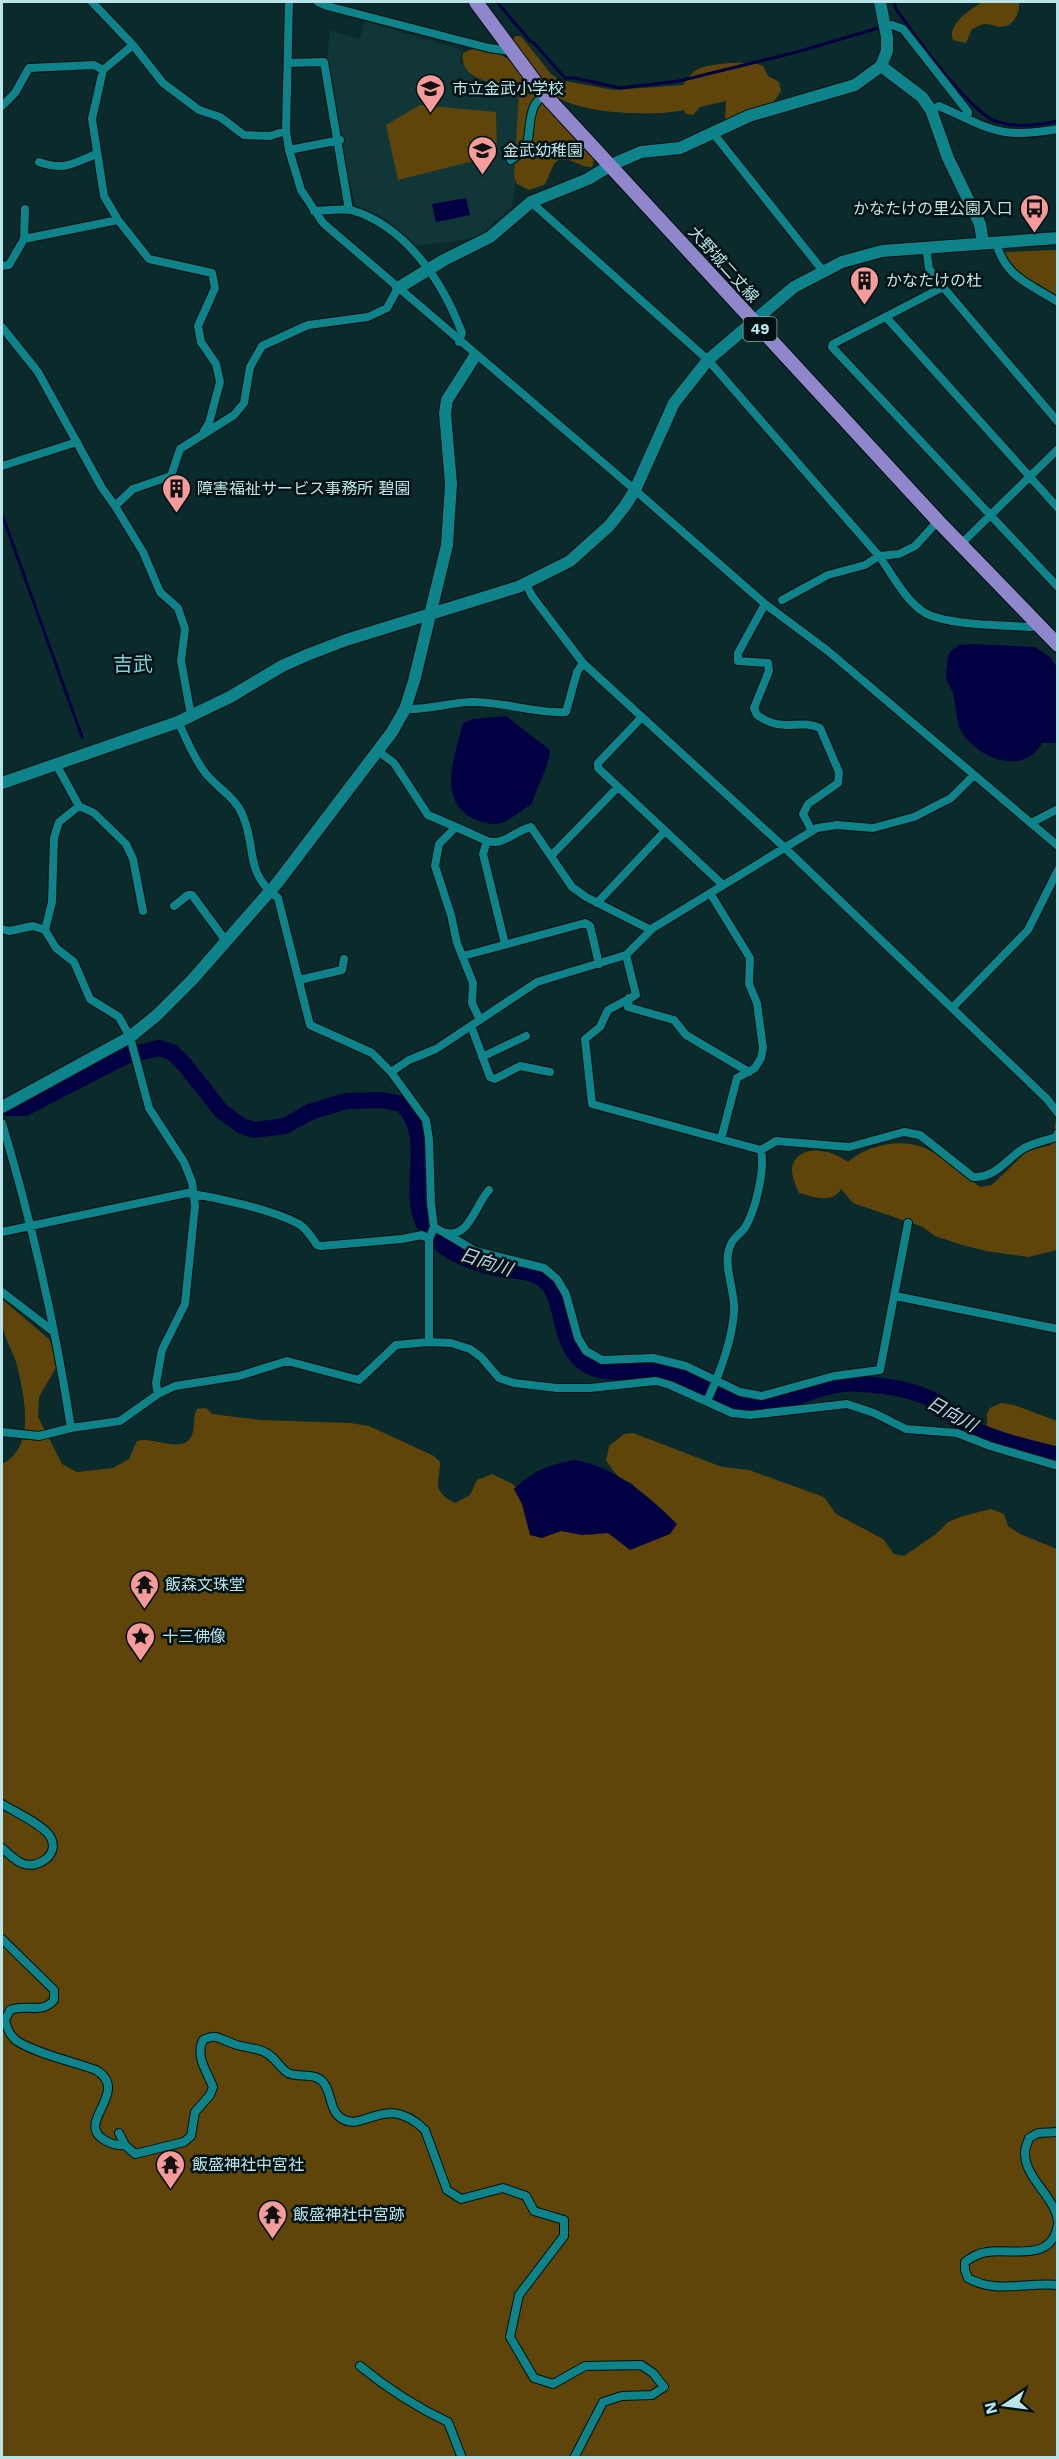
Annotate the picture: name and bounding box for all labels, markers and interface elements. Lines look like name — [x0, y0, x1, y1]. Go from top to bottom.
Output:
school or university icon: 市立金武小学校 — [415, 72, 447, 114]
place label: 市立金武小学校 — [452, 79, 564, 98]
school or university icon: 金武幼稚園 — [466, 134, 498, 176]
place label: 金武幼稚園 — [503, 141, 583, 160]
bus stop icon: かなたけの里公園入口 — [1018, 192, 1050, 234]
place label: かなたけの里公園入口 — [853, 199, 1013, 218]
street label: 大野城二丈線 — [684, 222, 763, 306]
building icon: かなたけの杜 — [849, 264, 881, 306]
place label: かなたけの杜 — [886, 271, 982, 290]
road number: 49 — [744, 317, 777, 341]
building icon: 障害福祉サービス事務所 碧園 — [160, 472, 192, 514]
place label: 障害福祉サービス事務所 碧園 — [197, 479, 410, 498]
district label: 吉武 — [113, 652, 153, 676]
water label: 日向川 — [457, 1243, 517, 1280]
water label: 日向川 — [924, 1391, 983, 1437]
temple icon: 飯森文珠堂 — [128, 1568, 160, 1610]
place label: 飯森文珠堂 — [165, 1575, 245, 1594]
place icon: 十三佛像 — [125, 1620, 157, 1662]
place label: 十三佛像 — [162, 1627, 226, 1646]
temple icon: 飯盛神社中宮社 — [155, 2148, 187, 2190]
place label: 飯盛神社中宮社 — [192, 2155, 304, 2174]
temple icon: 飯盛神社中宮跡 — [256, 2198, 288, 2240]
place label: 飯盛神社中宮跡 — [293, 2205, 405, 2224]
north arrow — [975, 2375, 1035, 2435]
text: N — [980, 2400, 1001, 2416]

